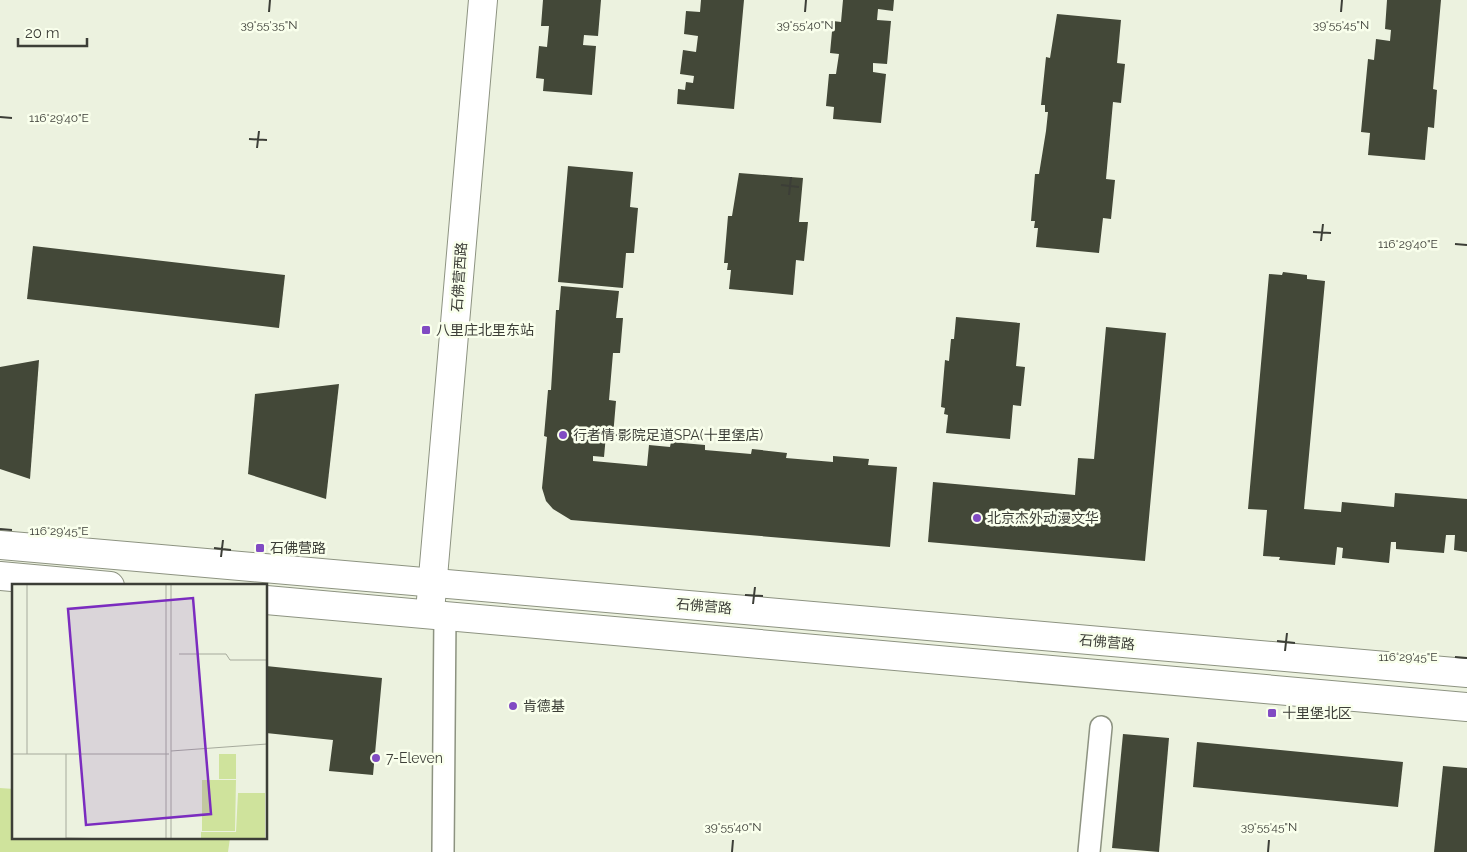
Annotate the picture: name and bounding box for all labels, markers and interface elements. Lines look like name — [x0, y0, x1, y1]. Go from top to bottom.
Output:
scale bar — [18, 15, 86, 47]
text: 39°55'35"N — [240, 18, 298, 32]
text: 39°55'40"N — [776, 18, 834, 32]
text: 39°55'45"N — [1313, 18, 1369, 32]
text: 20 m — [25, 24, 60, 42]
text: 116°29'40"E — [29, 111, 89, 125]
text: 116°29'40"E — [1378, 237, 1438, 251]
street label: 石佛营西路 — [449, 242, 469, 312]
place label: 八里庄北里东站 — [436, 322, 534, 338]
marker: 八里庄北里东站 — [420, 324, 432, 336]
place label: 行者情·影院足道SPA(十里堡店) — [573, 427, 763, 443]
marker: 行者情·影院足道SPA(十里堡店) — [557, 429, 569, 441]
place label: 北京杰外动漫文华 — [987, 510, 1099, 526]
marker: 北京杰外动漫文华 — [971, 512, 983, 524]
text: 116°29'45"E — [29, 524, 89, 538]
place label: 石佛营路 — [270, 540, 326, 556]
marker: 石佛营路 — [254, 542, 266, 554]
inset map — [12, 584, 268, 840]
street label: 石佛营路 — [675, 596, 733, 616]
street label: 石佛营路 — [1078, 632, 1136, 652]
text: 116°29'45"E — [1378, 650, 1438, 664]
place label: 肯德基 — [523, 698, 565, 714]
marker: 肯德基 — [507, 700, 519, 712]
place label: 十里堡北区 — [1282, 705, 1352, 721]
marker: 十里堡北区 — [1266, 707, 1278, 719]
place label: 7-Eleven — [386, 750, 443, 766]
marker: 7-Eleven — [370, 752, 382, 764]
text: 39°55'40"N — [704, 820, 762, 834]
text: 39°55'45"N — [1241, 820, 1297, 834]

